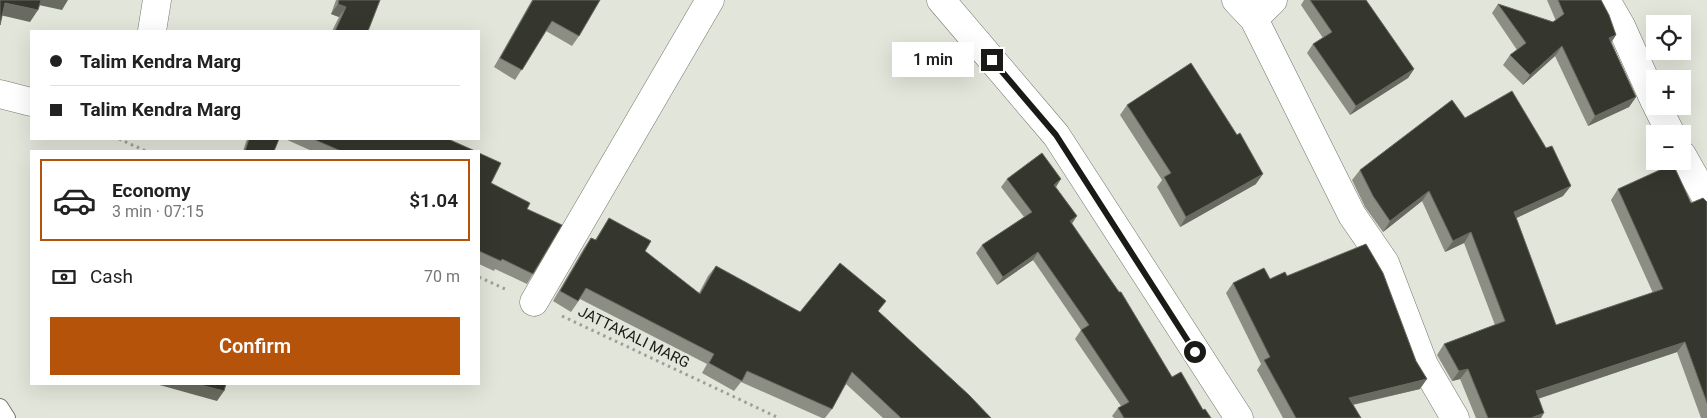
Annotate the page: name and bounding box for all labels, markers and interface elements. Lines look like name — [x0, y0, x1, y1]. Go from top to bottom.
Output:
map controls — [1646, 15, 1691, 170]
button: locate — [1646, 15, 1691, 60]
callout: 1 min — [892, 42, 974, 78]
route end — [981, 49, 1003, 71]
text: Talim Kendra Marg — [80, 50, 241, 73]
text: 1 min — [913, 50, 953, 69]
button: + — [1646, 70, 1691, 115]
text: Talim Kendra Marg — [80, 98, 241, 121]
button: − — [1646, 125, 1691, 170]
icon: car — [52, 178, 97, 223]
text: Economy — [112, 179, 191, 202]
text: $1.04 — [409, 189, 458, 212]
text: 3 min · 07:15 — [112, 202, 204, 221]
icon: cash — [50, 263, 78, 291]
text: Cash — [90, 265, 133, 288]
text: 70 m — [424, 267, 460, 286]
street label: JATTAKALI MARG — [575, 302, 693, 372]
button: Confirm — [50, 317, 460, 375]
route start — [1184, 341, 1206, 363]

